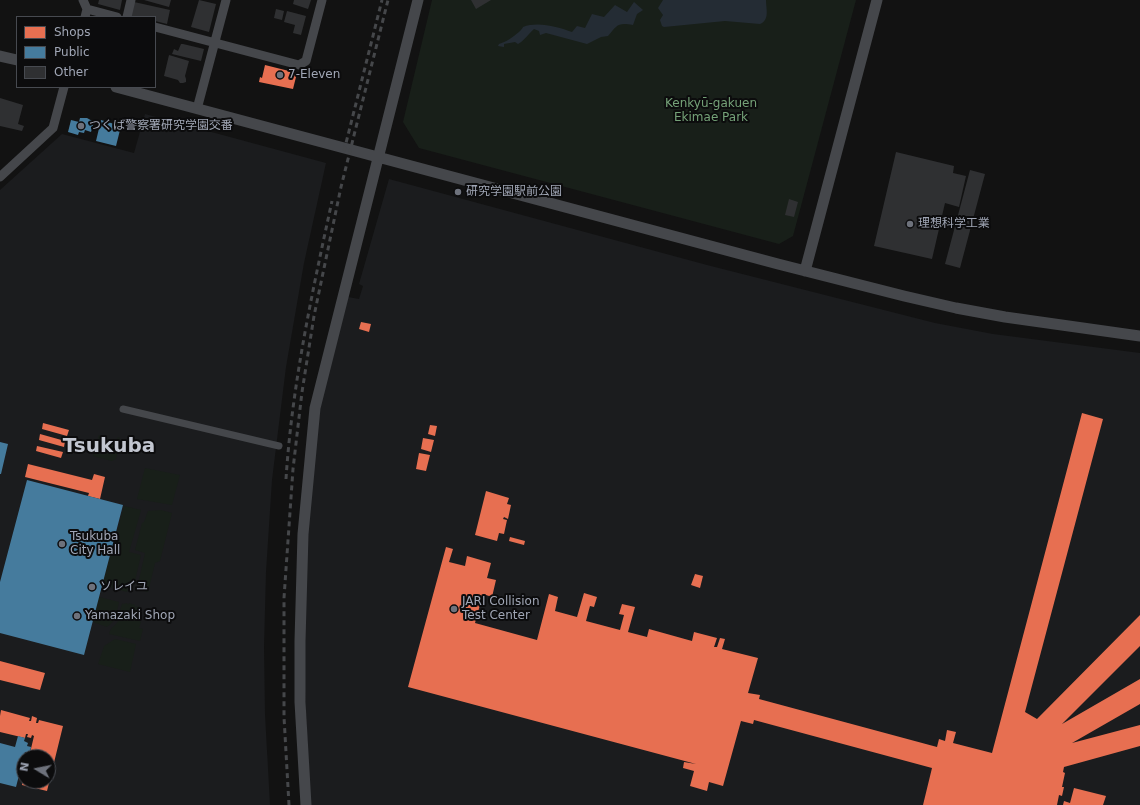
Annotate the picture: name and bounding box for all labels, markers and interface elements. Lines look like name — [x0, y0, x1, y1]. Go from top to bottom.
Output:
legend — [16, 16, 156, 88]
text: Shops — [54, 25, 90, 39]
text: Public — [54, 45, 90, 59]
text: Other — [54, 65, 88, 79]
place label: 7-Eleven — [288, 68, 340, 82]
marker: 7-Eleven — [275, 70, 285, 80]
park label: Kenkyū-gakuen Ekimae Park — [665, 97, 757, 125]
place label: つくば警察署研究学園交番 — [89, 119, 233, 133]
marker: つくば警察署研究学園交番 — [76, 121, 86, 131]
place label: 研究学園駅前公園 — [466, 185, 562, 199]
marker: 研究学園駅前公園 — [453, 187, 463, 197]
place label: 理想科学工業 — [918, 217, 990, 231]
marker: 理想科学工業 — [905, 219, 915, 229]
district label: Tsukuba — [63, 435, 155, 459]
place label: Tsukuba City Hall — [70, 530, 120, 558]
marker: Tsukuba City Hall — [57, 539, 67, 549]
place label: ソレイユ — [100, 580, 148, 594]
marker: ソレイユ — [87, 582, 97, 592]
place label: JARI Collision Test Center — [462, 595, 539, 623]
marker: JARI Collision Test Center — [449, 604, 459, 614]
place label: Yamazaki Shop — [85, 609, 175, 623]
marker: Yamazaki Shop — [72, 611, 82, 621]
north arrow — [16, 749, 56, 789]
text: N — [17, 761, 32, 773]

